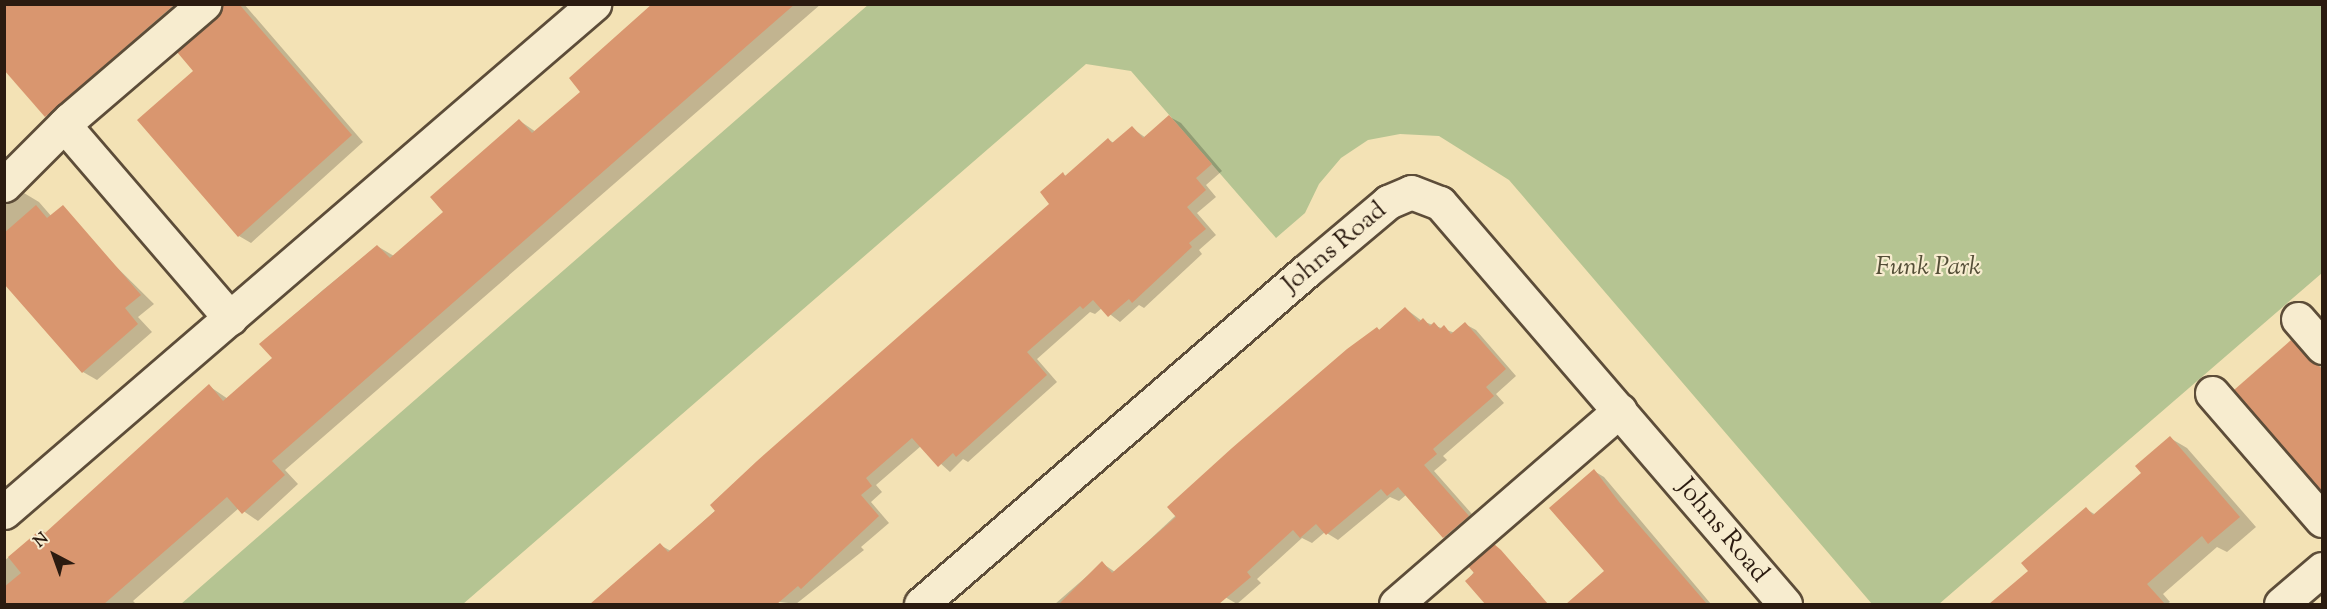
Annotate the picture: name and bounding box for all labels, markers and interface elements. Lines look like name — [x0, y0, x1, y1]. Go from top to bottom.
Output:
street label: Johns Road — [1277, 195, 1393, 301]
park label: Funk Park — [1875, 252, 1981, 284]
street label: Johns Road — [1669, 473, 1775, 589]
north arrow — [24, 525, 84, 585]
text: N — [29, 528, 54, 554]

